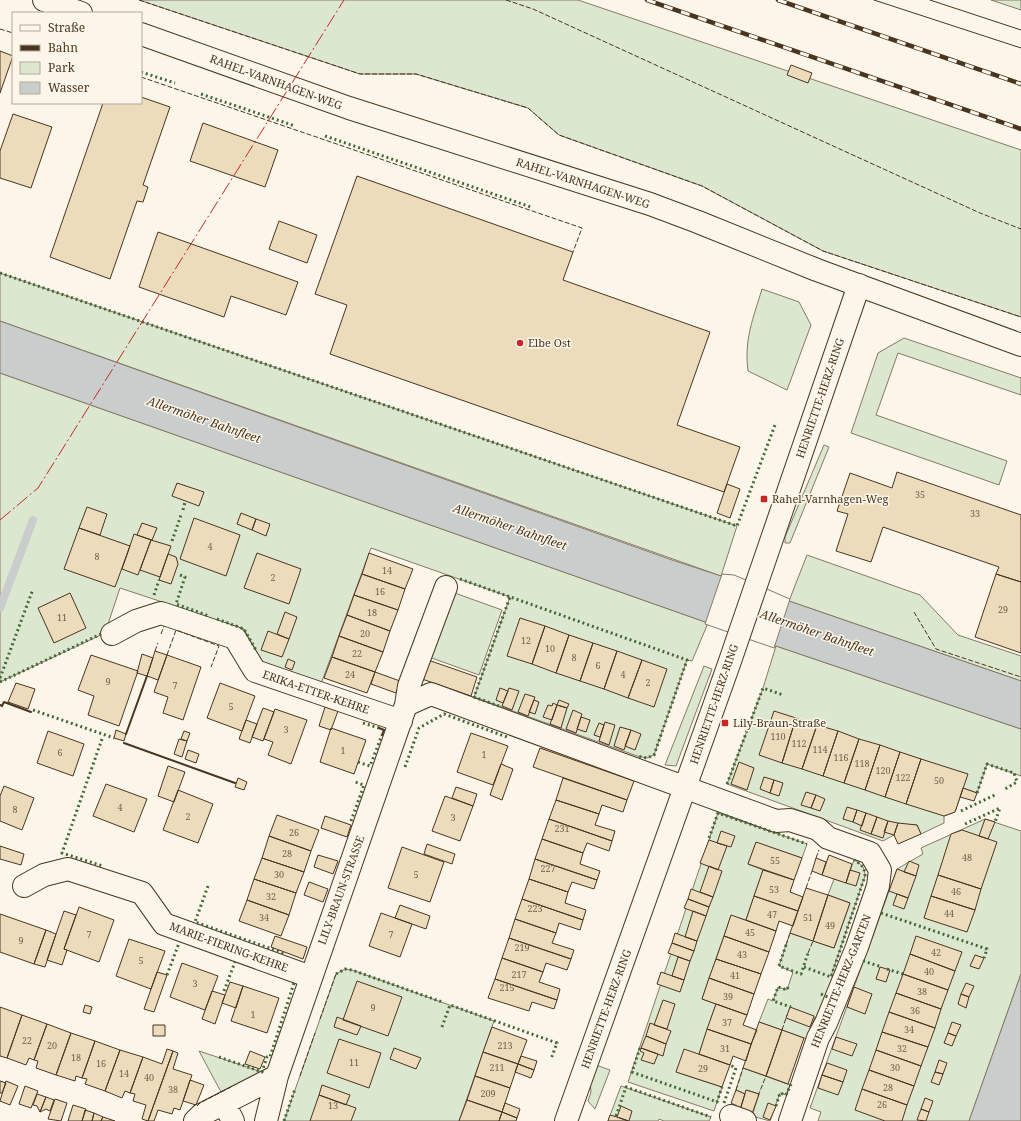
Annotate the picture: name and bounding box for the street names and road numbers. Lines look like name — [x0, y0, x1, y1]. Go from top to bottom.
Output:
street label: RAHEL-VARNHAGEN-WEG — [208, 51, 345, 113]
street label: RAHEL-VARNHAGEN-WEG — [514, 154, 652, 211]
street label: HENRIETTE-HERZ-RING — [792, 336, 847, 460]
street label: HENRIETTE-HERZ-RING — [686, 642, 741, 766]
street label: ERIKA-ETTER-KEHRE — [261, 666, 372, 717]
street label: LILY-BRAUN-STRASSE — [314, 833, 367, 947]
street label: HENRIETTE-HERZ-GARTEN — [807, 911, 875, 1050]
street label: MARIE-FIERING-KEHRE — [168, 918, 291, 975]
street label: HENRIETTE-HERZ-RING — [577, 947, 634, 1071]

